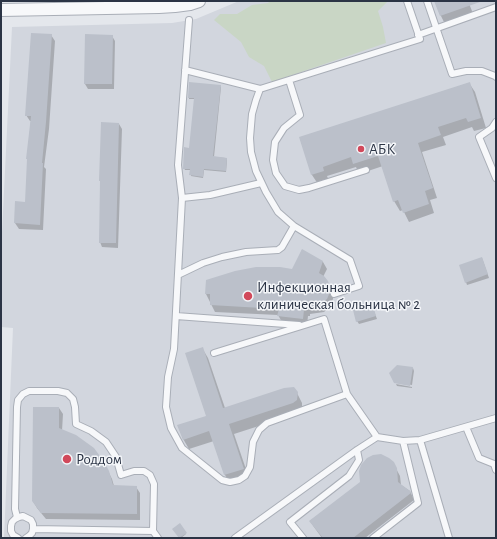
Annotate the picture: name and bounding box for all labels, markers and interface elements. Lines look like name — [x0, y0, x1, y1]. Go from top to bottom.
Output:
place label: АБК — [369, 140, 395, 158]
marker: АБК — [356, 144, 366, 154]
place label: Инфекционная клиническая больница № 2 — [257, 278, 420, 313]
marker: Инфекционная клиническая больница № 2 — [242, 290, 254, 302]
place label: Роддом — [76, 450, 122, 468]
marker: Роддом — [61, 453, 73, 465]

